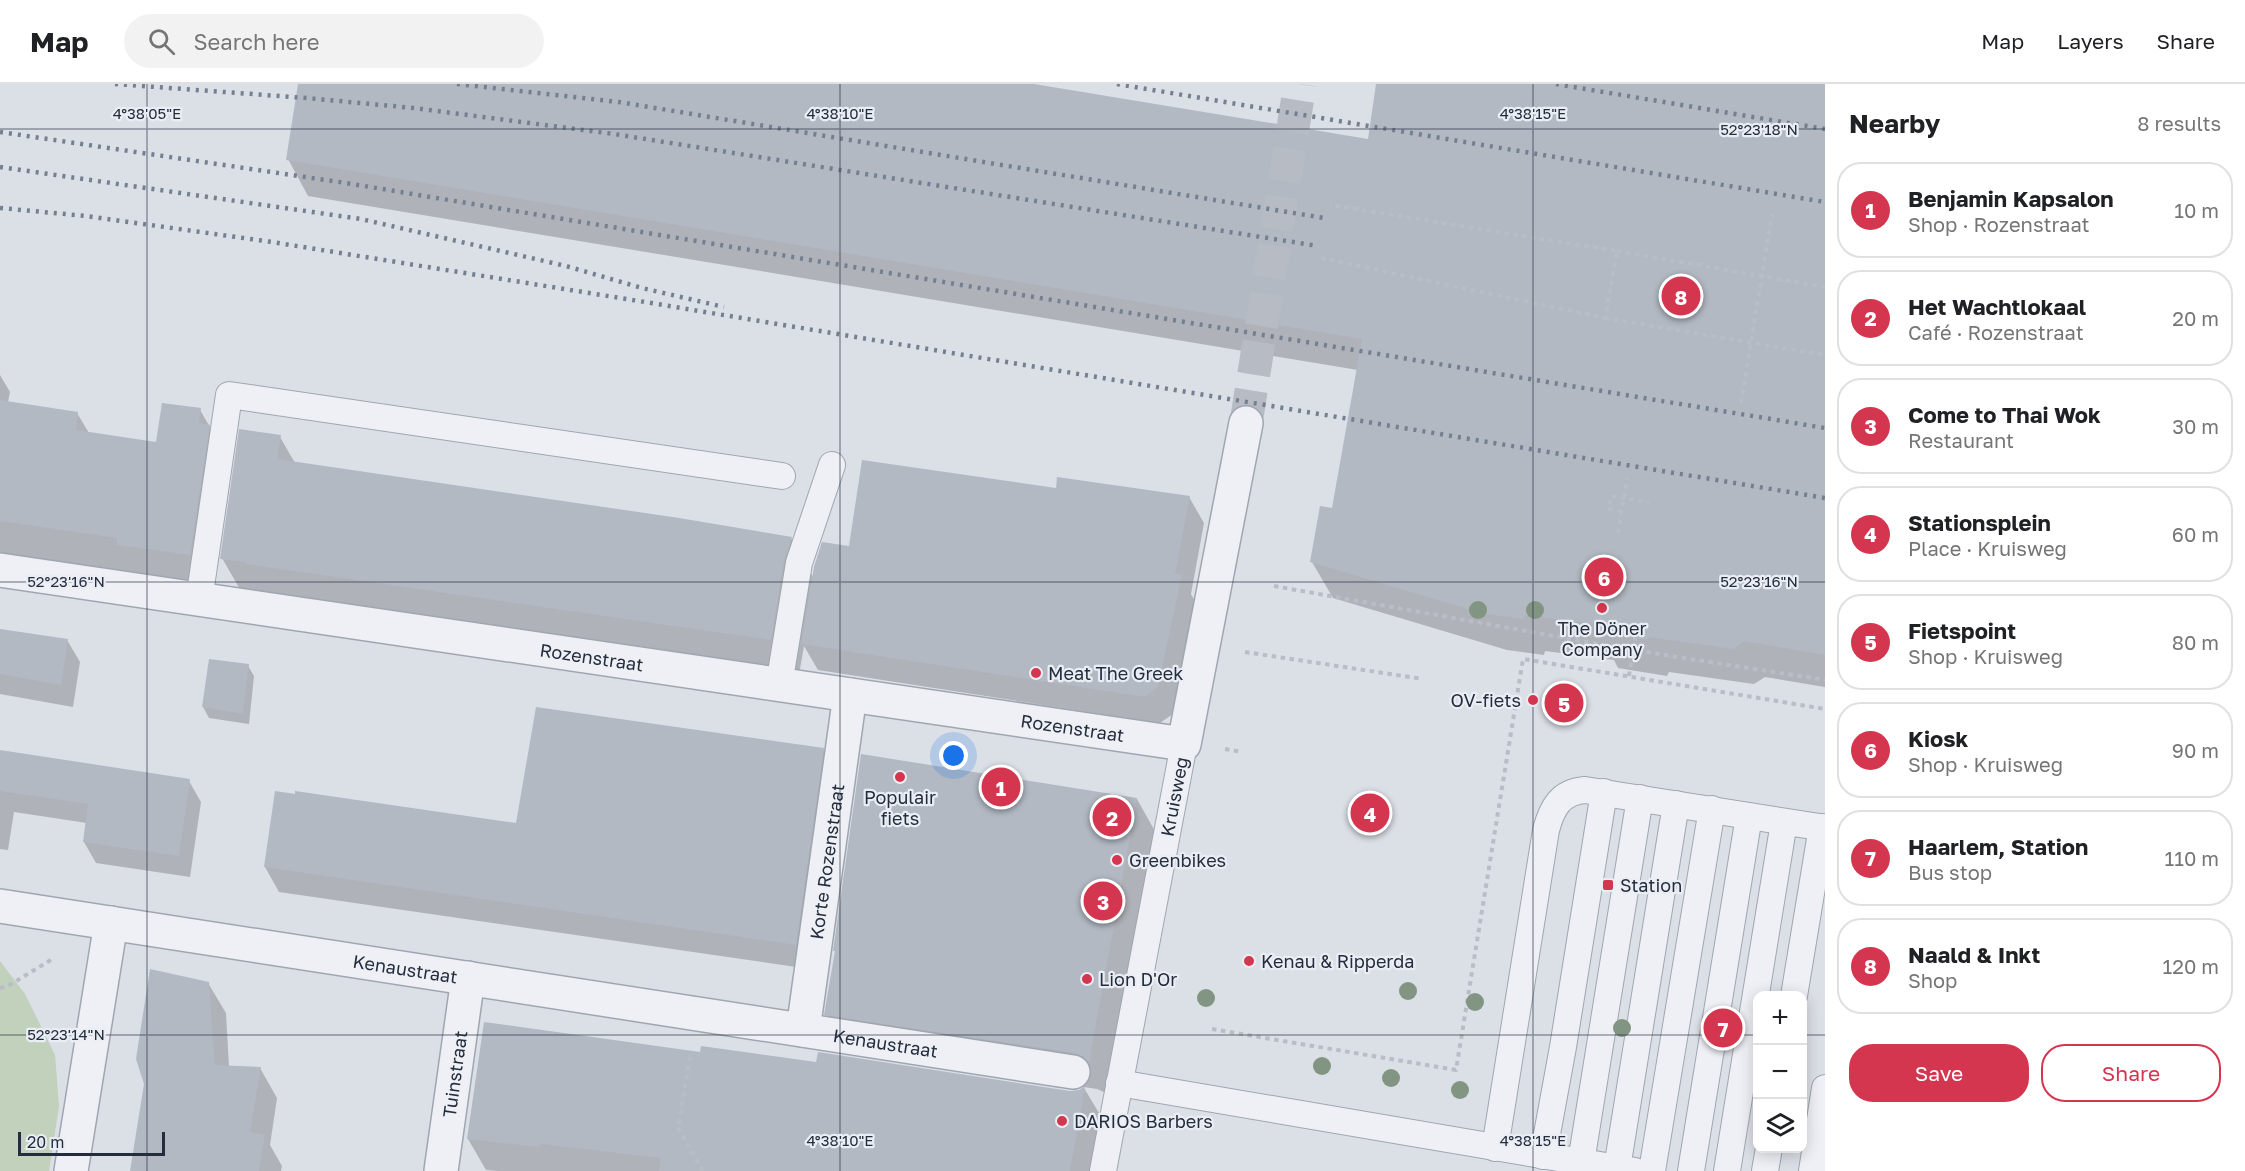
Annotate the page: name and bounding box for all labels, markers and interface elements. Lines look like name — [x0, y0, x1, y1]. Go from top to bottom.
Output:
search box — [124, 14, 544, 68]
text: Map — [30, 25, 88, 58]
icon: search — [145, 25, 178, 58]
text: Search here — [193, 28, 319, 55]
text: Map — [1981, 28, 2024, 54]
text: Layers — [2057, 28, 2124, 54]
text: Share — [2157, 28, 2215, 54]
text: 4°38'05"E — [113, 104, 181, 122]
text: 4°38'10"E — [806, 104, 874, 122]
text: 4°38'15"E — [1500, 104, 1566, 122]
text: Nearby — [1849, 108, 1940, 139]
text: 8 results — [2137, 111, 2221, 135]
text: 52°23'18"N — [1720, 120, 1798, 138]
text: Benjamin Kapsalon — [1908, 185, 2114, 212]
text: 1 — [1865, 198, 1876, 222]
text: 10 m — [2174, 198, 2219, 222]
text: Shop · Rozenstraat — [1908, 212, 2090, 236]
pin: 8 — [1662, 274, 1700, 318]
text: Het Wachtlokaal — [1908, 293, 2086, 320]
text: 2 — [1864, 306, 1877, 330]
text: 20 m — [2172, 306, 2219, 330]
text: Café · Rozenstraat — [1908, 320, 2084, 344]
text: Come to Thai Wok — [1908, 401, 2101, 428]
text: 3 — [1864, 414, 1877, 438]
text: 30 m — [2172, 414, 2219, 438]
text: Restaurant — [1908, 428, 2014, 452]
text: Stationsplein — [1908, 509, 2051, 536]
text: 4 — [1864, 522, 1877, 546]
text: 60 m — [2172, 522, 2219, 546]
text: Place · Kruisweg — [1908, 536, 2067, 560]
pin: 6 — [1584, 554, 1624, 600]
text: 52°23'16"N — [27, 572, 105, 590]
text: 52°23'16"N — [1720, 572, 1798, 590]
marker: The Döner Company — [1595, 601, 1609, 615]
place label: The Döner Company — [1557, 617, 1647, 660]
text: Fietspoint — [1908, 617, 2016, 644]
text: 5 — [1864, 630, 1877, 654]
text: 80 m — [2172, 630, 2219, 654]
street label: Rozenstraat — [538, 638, 645, 675]
text: Shop · Kruisweg — [1908, 644, 2063, 668]
place label: Meat The Greek — [1048, 662, 1183, 684]
marker: Meat The Greek — [1029, 666, 1043, 680]
pin: 5 — [1544, 680, 1584, 726]
place label: OV-fiets — [1451, 689, 1521, 711]
marker: OV-fiets — [1526, 693, 1540, 707]
street label: Rozenstraat — [1019, 709, 1126, 746]
text: Kiosk — [1908, 725, 1968, 752]
text: 6 — [1864, 738, 1877, 762]
text: 90 m — [2172, 738, 2219, 762]
your location — [939, 741, 968, 770]
text: Shop · Kruisweg — [1908, 752, 2063, 776]
street label: Kruisweg — [1156, 755, 1192, 838]
pin: 1 — [982, 764, 1020, 810]
marker: Populair fiets — [893, 770, 907, 784]
street label: Korte Rozenstraat — [805, 782, 848, 941]
place label: Populair fiets — [864, 786, 936, 829]
pin: 4 — [1350, 790, 1390, 836]
pin: 2 — [1092, 794, 1132, 840]
text: Haarlem, Station — [1908, 833, 2088, 860]
text: 7 — [1865, 846, 1876, 870]
text: 110 m — [2165, 846, 2219, 870]
place label: Greenbikes — [1129, 849, 1226, 871]
marker: Greenbikes — [1110, 853, 1124, 867]
text: Bus stop — [1908, 860, 1992, 884]
place label: Station — [1620, 874, 1682, 896]
pin: 3 — [1084, 878, 1122, 924]
marker: Station — [1601, 878, 1615, 892]
text: Naald & Inkt — [1908, 941, 2040, 968]
street label: Kenaustraat — [351, 950, 459, 988]
place label: Kenau & Ripperda — [1261, 950, 1414, 972]
marker: Kenau & Ripperda — [1242, 954, 1256, 968]
text: 8 — [1864, 954, 1877, 978]
text: 120 m — [2163, 954, 2219, 978]
place label: Lion D'Or — [1099, 968, 1177, 990]
text: Shop — [1908, 968, 1957, 992]
marker: Lion D'Or — [1080, 972, 1094, 986]
map controls — [1753, 991, 1807, 1153]
button: + — [1753, 991, 1807, 1045]
pin: 7 — [1704, 1006, 1742, 1050]
street label: Kenaustraat — [832, 1024, 939, 1062]
text: 52°23'14"N — [27, 1025, 105, 1043]
street label: Tuinstraat — [438, 1029, 472, 1119]
button: Save — [1849, 1044, 2029, 1102]
button: Share — [2041, 1044, 2221, 1102]
button: − — [1753, 1045, 1807, 1099]
button: layers — [1753, 1099, 1807, 1153]
place label: DARIOS Barbers — [1074, 1110, 1213, 1132]
marker: DARIOS Barbers — [1055, 1114, 1069, 1128]
scale bar — [18, 1129, 165, 1156]
text: 4°38'10"E — [806, 1131, 874, 1149]
text: 4°38'15"E — [1500, 1131, 1566, 1149]
text: 20 m — [27, 1132, 64, 1152]

